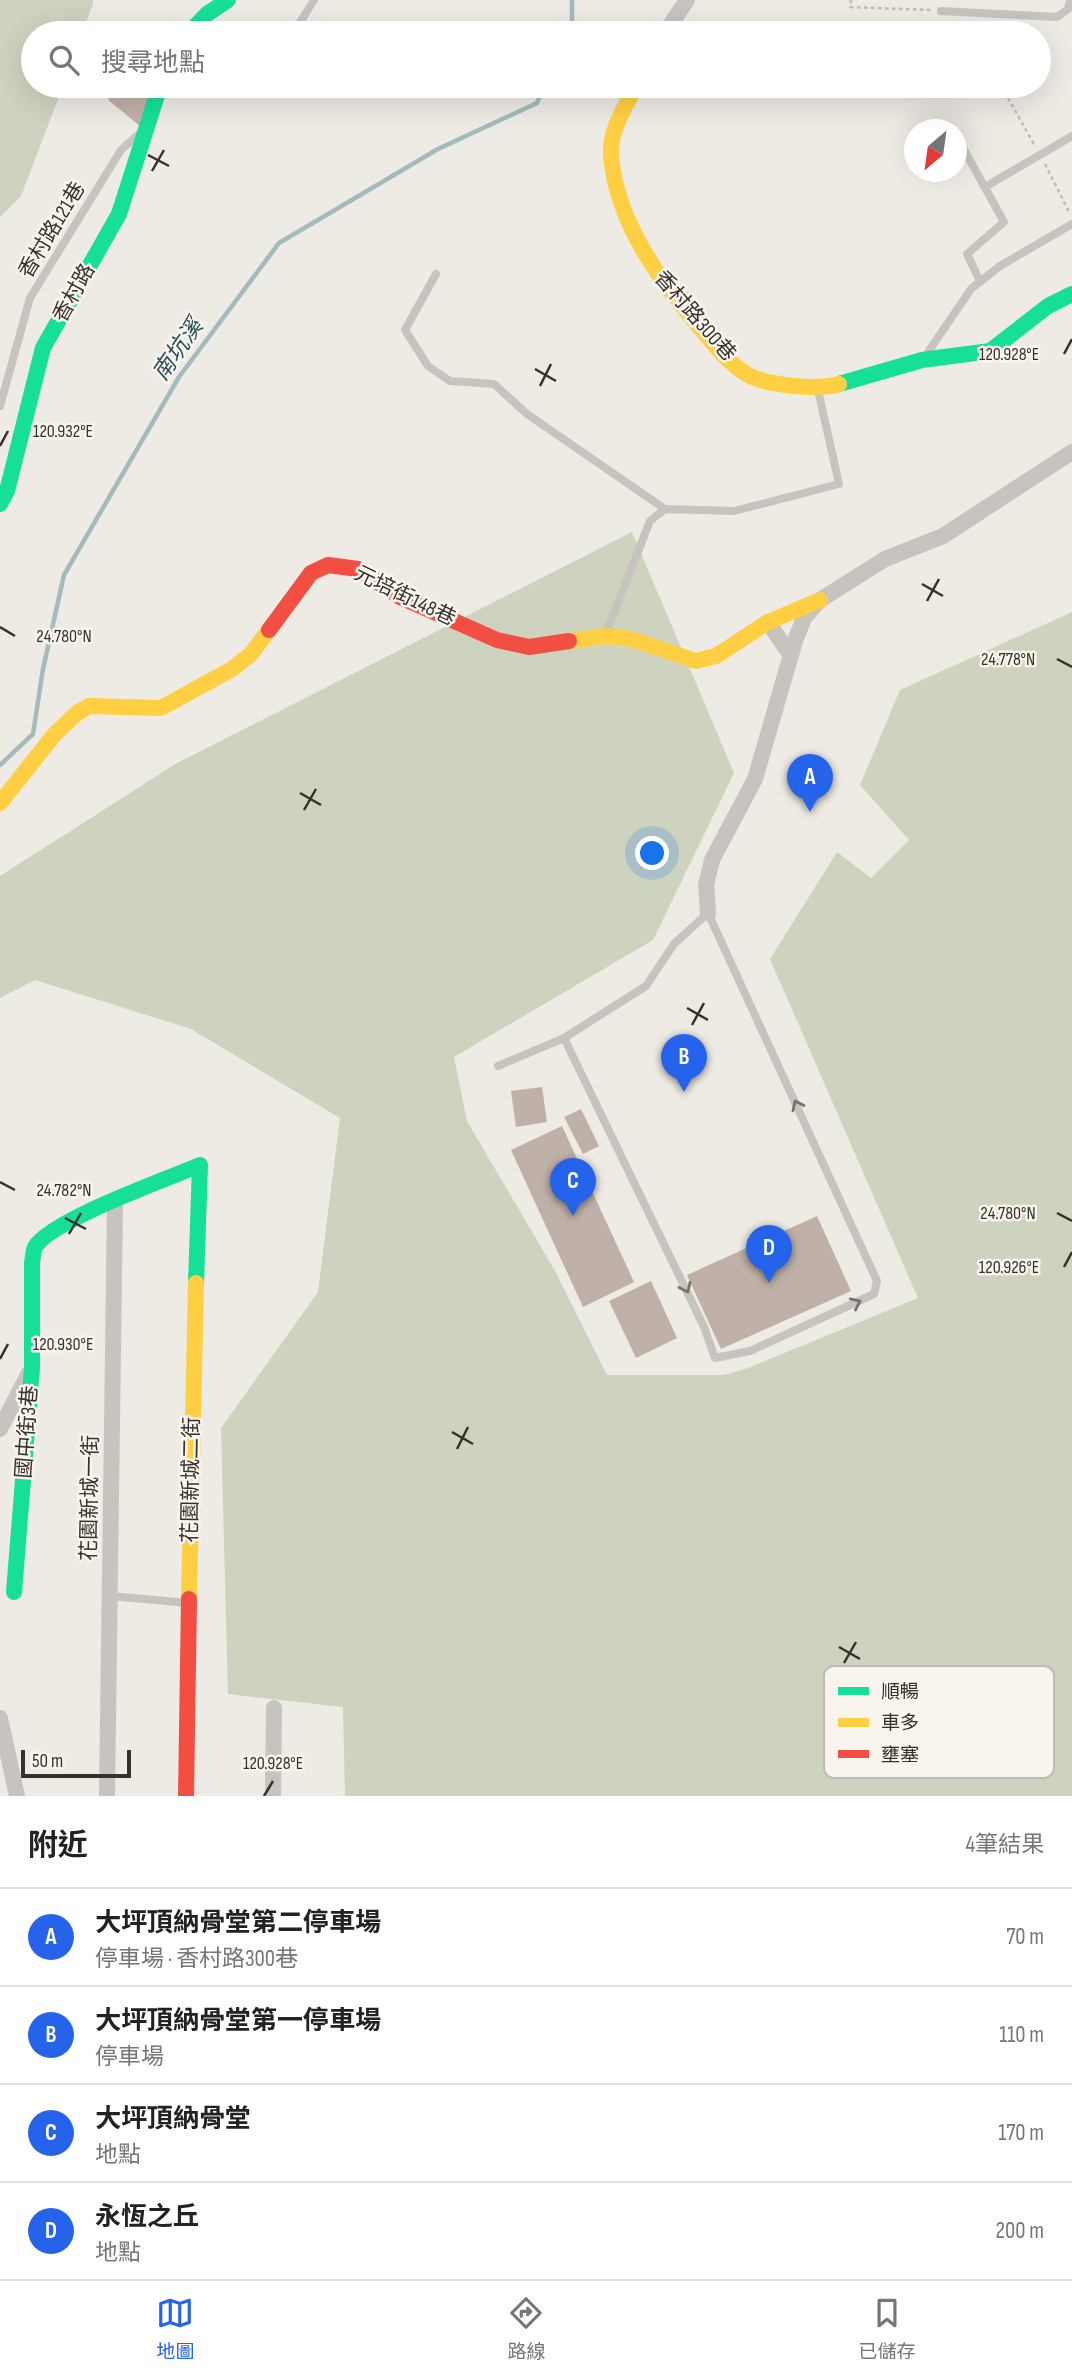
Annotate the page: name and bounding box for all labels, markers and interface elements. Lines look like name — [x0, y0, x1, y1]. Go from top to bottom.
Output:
search box — [21, 21, 1051, 98]
icon: search — [45, 41, 83, 79]
text: 搜尋地點 — [101, 48, 205, 79]
north arrow — [904, 119, 967, 182]
street label: 香村路121巷 — [14, 177, 90, 283]
street label: 香村路 — [48, 259, 100, 327]
street label: 香村路300巷 — [649, 266, 741, 366]
water label: 南坑溪 — [147, 311, 211, 386]
text: 120.928°E — [979, 344, 1039, 365]
text: 120.932°E — [33, 421, 93, 442]
street label: 元培街148巷 — [350, 561, 460, 631]
text: 24.780°N — [36, 626, 92, 647]
text: 24.778°N — [981, 649, 1035, 670]
pin: A — [787, 754, 833, 812]
your location — [635, 836, 669, 870]
pin: B — [661, 1034, 707, 1092]
one-way arrow — [791, 1100, 805, 1112]
pin: C — [550, 1158, 596, 1216]
text: 24.782°N — [37, 1180, 91, 1201]
text: 24.780°N — [980, 1203, 1036, 1224]
pin: D — [746, 1225, 792, 1283]
text: 120.926°E — [979, 1257, 1039, 1278]
one-way arrow — [677, 1281, 691, 1293]
one-way arrow — [848, 1297, 861, 1311]
text: 120.930°E — [33, 1334, 93, 1355]
street label: 國中街3巷 — [11, 1385, 43, 1479]
street label: 花園新城二街 — [177, 1417, 205, 1543]
street label: 花園新城一街 — [76, 1435, 104, 1561]
legend — [824, 1666, 1054, 1778]
text: 順暢 — [881, 1681, 919, 1704]
text: 車多 — [881, 1712, 919, 1735]
text: 壅塞 — [881, 1744, 919, 1767]
scale bar — [21, 1747, 131, 1779]
text: 50 m — [32, 1750, 63, 1773]
text: 120.928°E — [243, 1753, 303, 1774]
text: 附近 — [28, 1828, 88, 1864]
text: 4筆結果 — [965, 1831, 1044, 1859]
text: 大坪頂納骨堂第二停車場 — [95, 1908, 381, 1939]
text: A — [46, 1923, 56, 1951]
text: 70 m — [1006, 1923, 1044, 1951]
text: 停車場 · 香村路300巷 — [95, 1945, 298, 1973]
text: 大坪頂納骨堂第一停車場 — [95, 2006, 381, 2037]
text: B — [46, 2021, 56, 2049]
text: 110 m — [999, 2021, 1044, 2049]
text: 停車場 — [95, 2043, 164, 2071]
text: 大坪頂納骨堂 — [95, 2104, 251, 2135]
text: C — [45, 2119, 57, 2147]
text: 170 m — [998, 2119, 1044, 2147]
text: 地點 — [95, 2141, 141, 2169]
text: 永恆之丘 — [95, 2202, 199, 2233]
text: D — [45, 2217, 57, 2245]
text: 200 m — [996, 2217, 1044, 2245]
text: 地點 — [95, 2239, 141, 2267]
tab: 地圖 — [156, 2294, 195, 2364]
tab: 路線 — [507, 2294, 546, 2364]
tab: 已儲存 — [858, 2294, 916, 2364]

